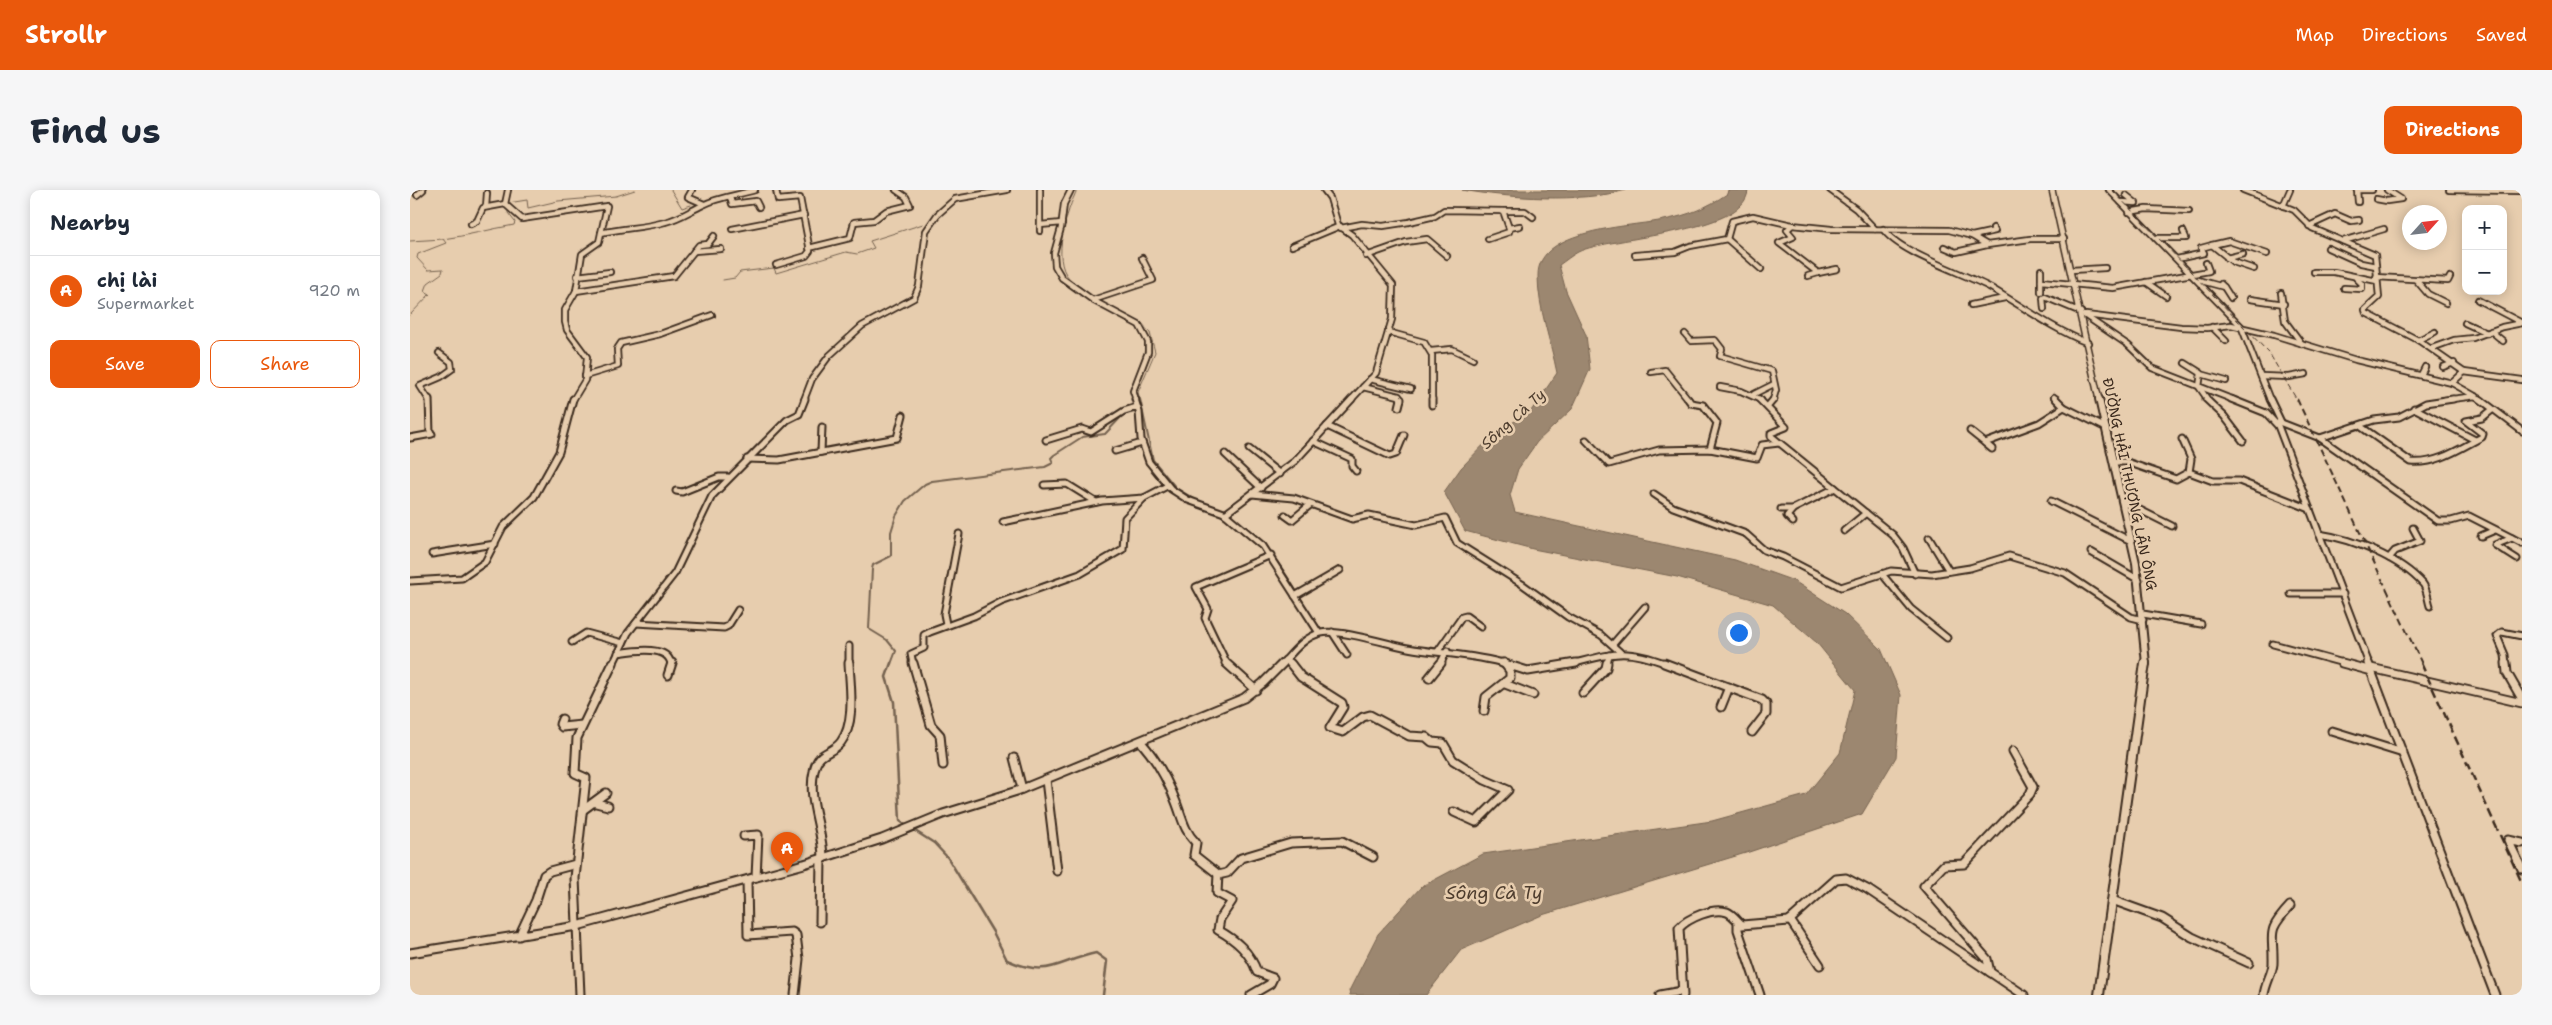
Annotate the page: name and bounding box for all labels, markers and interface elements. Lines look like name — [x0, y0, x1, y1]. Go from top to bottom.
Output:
text: Strollr — [25, 19, 107, 51]
text: Map — [2296, 23, 2334, 47]
text: Directions — [2362, 23, 2448, 47]
text: Saved — [2476, 23, 2527, 47]
button: Directions — [2384, 106, 2522, 154]
text: Find us — [30, 107, 161, 154]
north arrow — [2402, 205, 2447, 250]
map controls — [2462, 205, 2507, 295]
button: + — [2462, 205, 2507, 250]
text: Nearby — [50, 209, 130, 237]
button: − — [2462, 250, 2507, 295]
text: chị lài — [97, 268, 157, 293]
text: A — [60, 280, 72, 301]
text: 920 m — [308, 280, 360, 301]
text: Supermarket — [97, 293, 194, 314]
button: Save — [50, 340, 200, 388]
button: Share — [210, 340, 360, 388]
street label: ĐƯỜNG HẢI THƯỢNG LÃN ÔNG — [2099, 376, 2162, 592]
water label: Sông Cà Ty — [1476, 385, 1550, 453]
your location — [1726, 620, 1752, 646]
pin: A — [771, 832, 803, 873]
water label: Sông Cà Ty — [1446, 881, 1542, 905]

